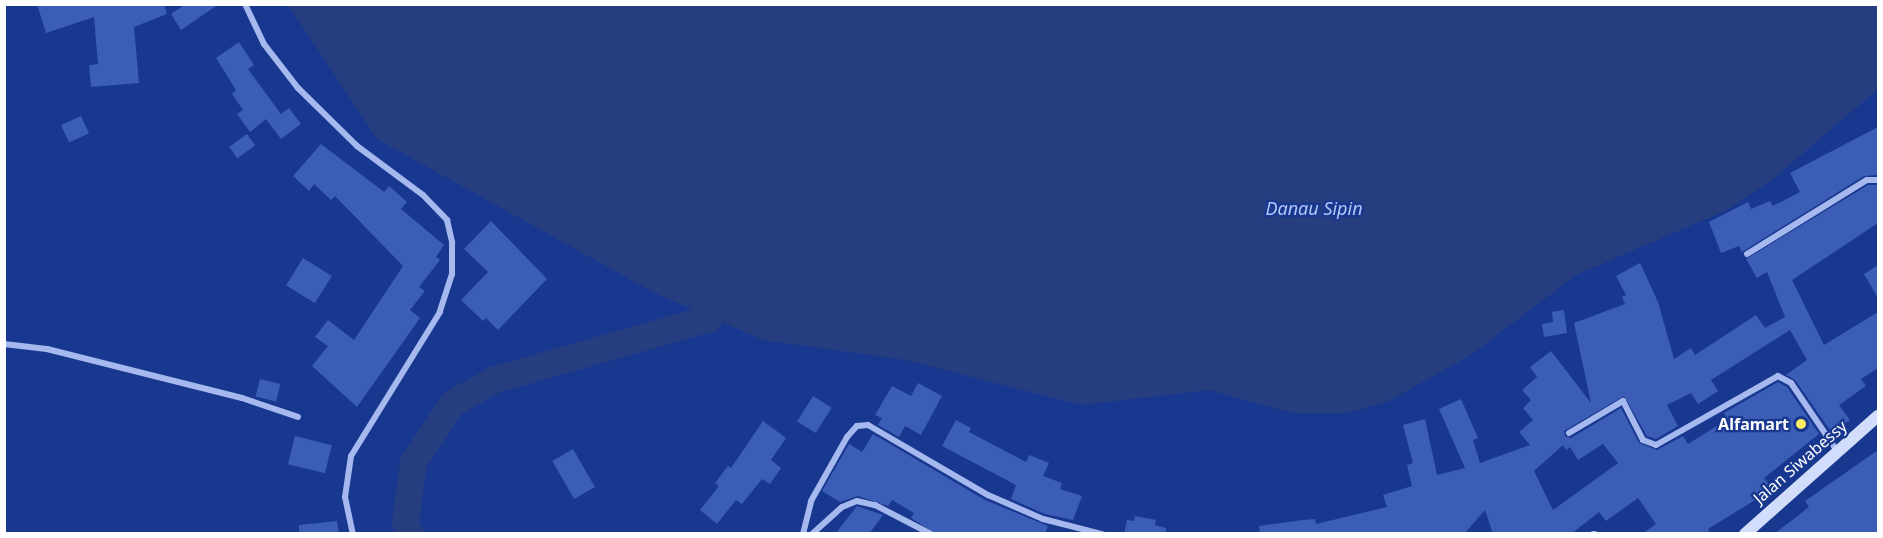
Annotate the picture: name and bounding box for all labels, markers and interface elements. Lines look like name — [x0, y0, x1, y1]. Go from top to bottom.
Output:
water label: Danau Sipin — [1265, 197, 1363, 219]
place label: Alfamart — [1718, 414, 1789, 434]
street label: Jalan Siwabessy — [1749, 416, 1851, 508]
marker: Alfamart — [1794, 417, 1808, 431]

